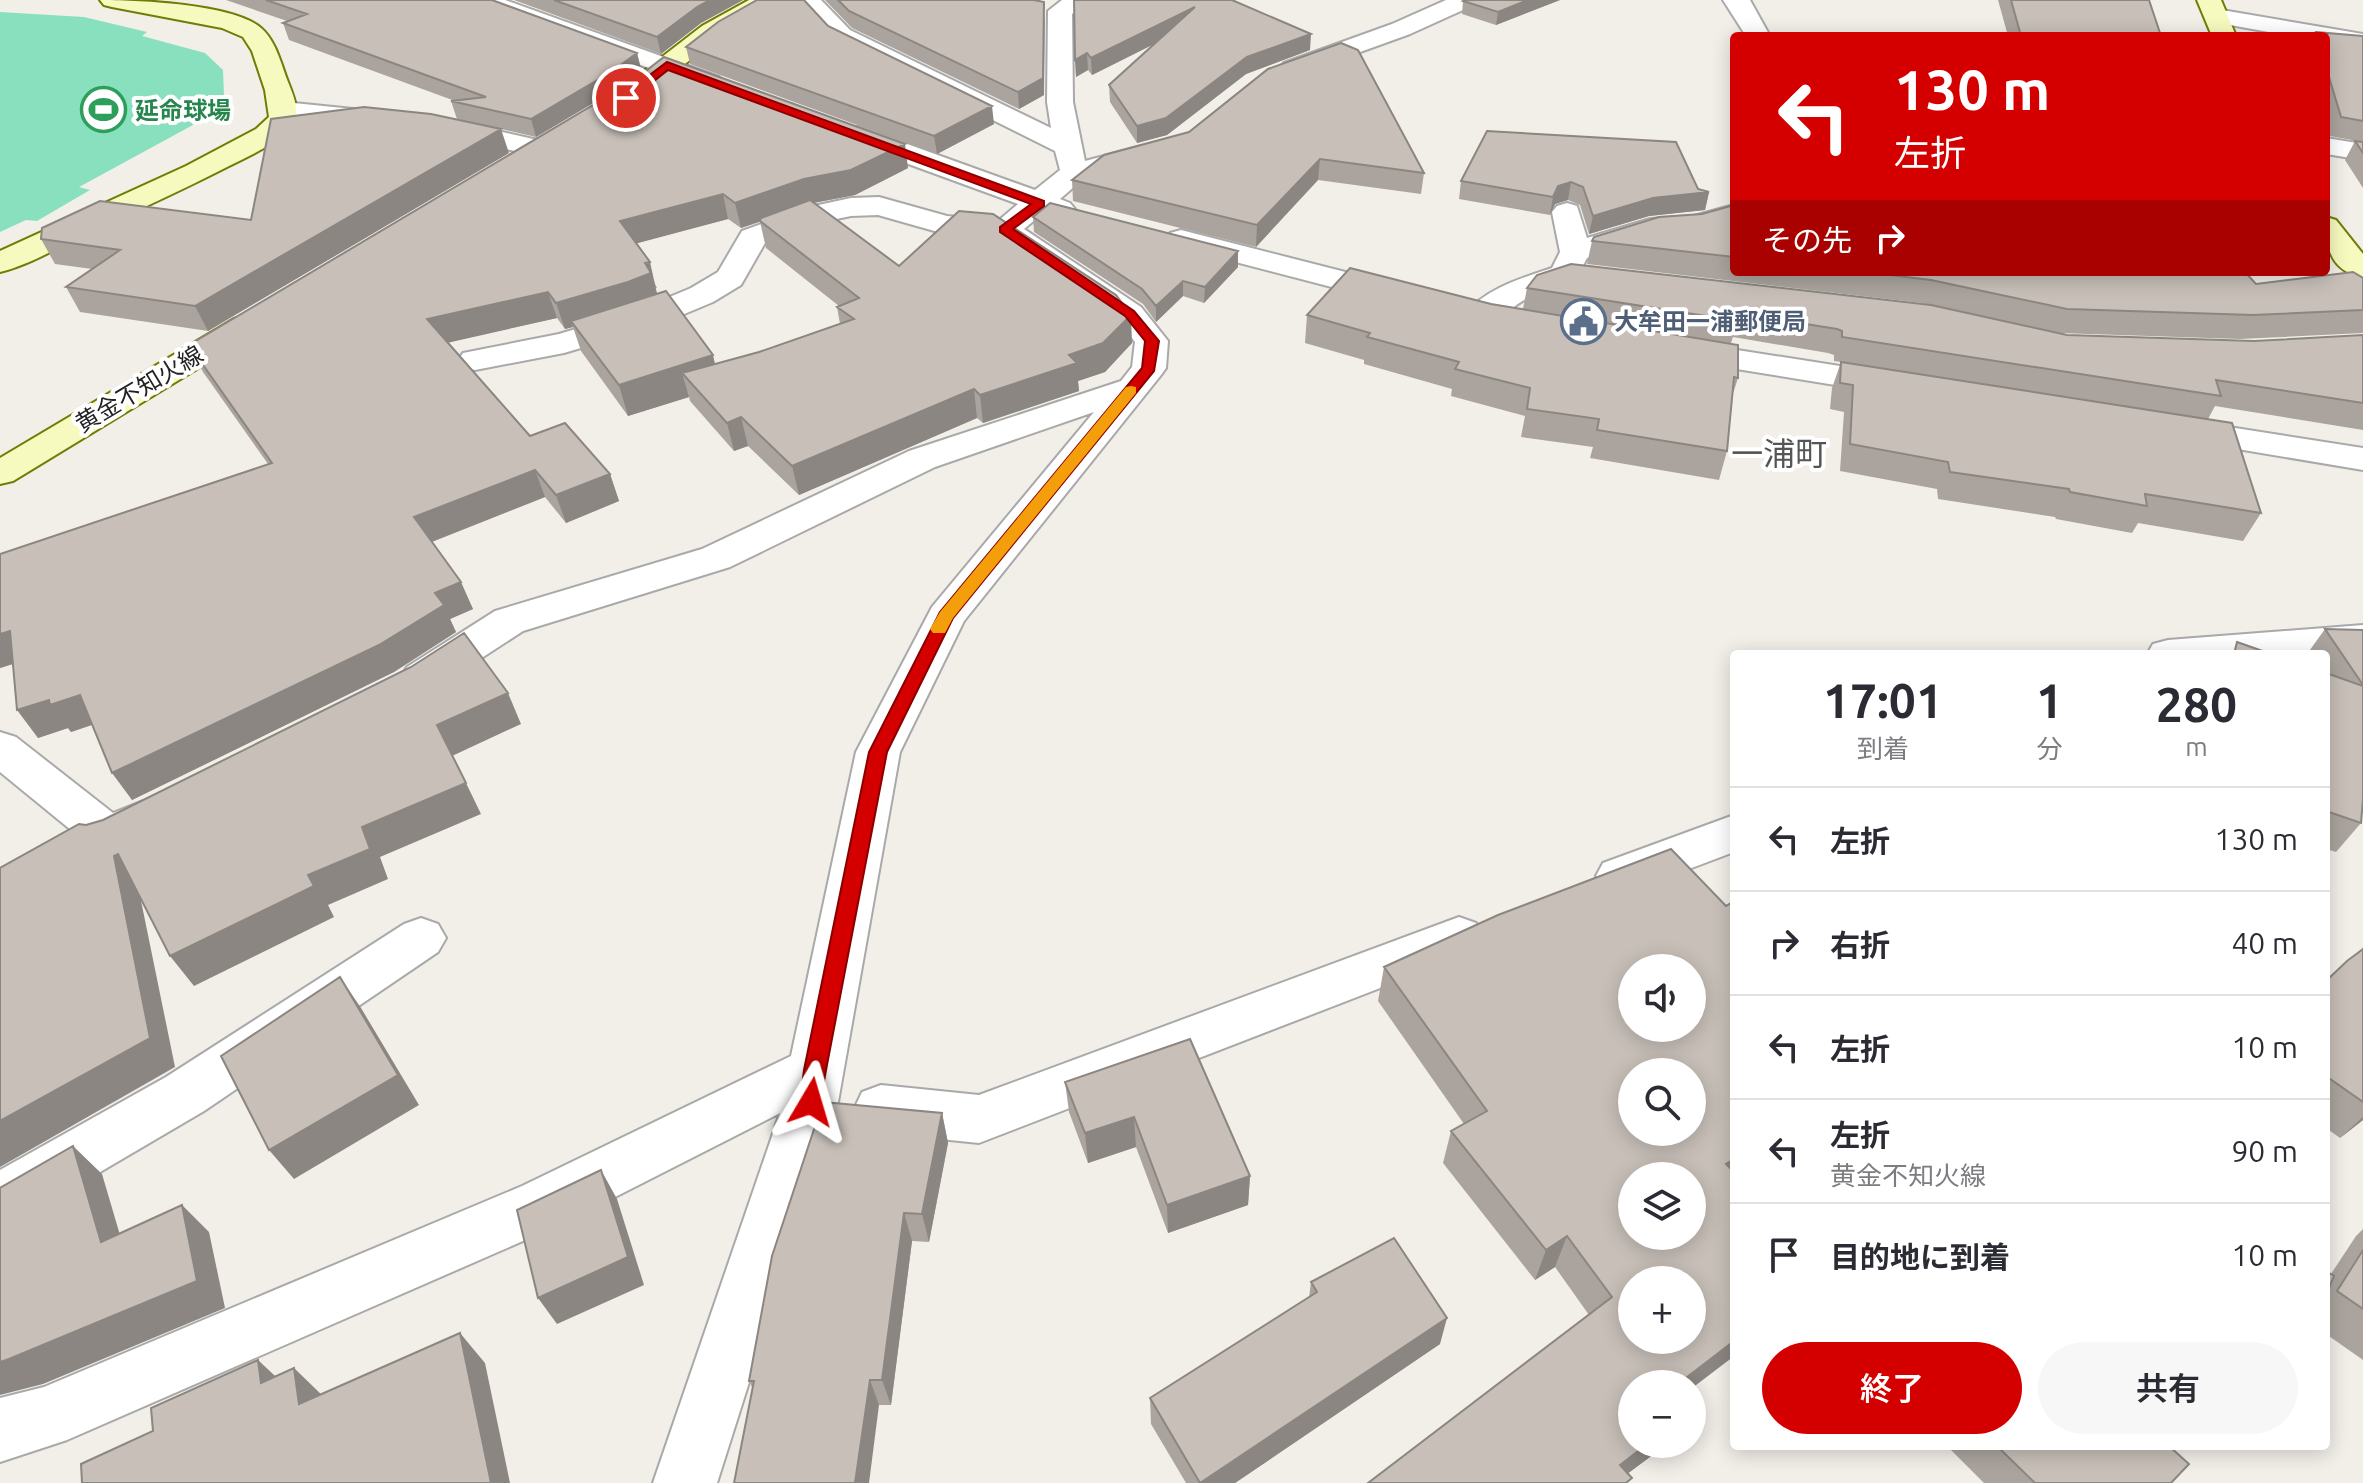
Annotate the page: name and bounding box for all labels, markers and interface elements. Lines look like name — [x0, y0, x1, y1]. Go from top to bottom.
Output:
text: 130 m — [1894, 58, 2050, 121]
pin — [592, 64, 660, 132]
icon: left — [1762, 64, 1866, 168]
icon: arrive — [604, 76, 648, 120]
sports icon: 延命球場 — [80, 86, 128, 134]
place label: 延命球場 — [135, 97, 231, 124]
text: 左折 — [1894, 132, 1966, 173]
icon: right — [1868, 216, 1912, 260]
text: その先 — [1762, 223, 1852, 257]
public building icon: 大牟田一浦郵便局 — [1559, 297, 1607, 345]
place label: 大牟田一浦郵便局 — [1614, 308, 1806, 335]
street label: 黄金不知火線 — [70, 340, 208, 438]
district label: 一浦町 — [1731, 435, 1827, 471]
text: 17:01 — [1823, 673, 1943, 727]
text: 1 — [2036, 673, 2063, 727]
text: 280 — [2156, 677, 2237, 731]
text: m — [2185, 732, 2208, 761]
text: 到着 — [1857, 734, 1909, 763]
text: 分 — [2036, 734, 2062, 763]
icon: left — [1762, 817, 1806, 861]
text: 130 m — [2214, 822, 2298, 856]
text: 左折 — [1830, 824, 1890, 858]
icon: right — [1762, 921, 1806, 965]
text: 40 m — [2231, 926, 2298, 960]
text: 右折 — [1830, 928, 1890, 962]
map controls — [1618, 954, 1706, 1458]
button: sound — [1618, 954, 1706, 1042]
icon: left — [1762, 1025, 1806, 1069]
text: 10 m — [2231, 1030, 2298, 1064]
text: 左折 — [1830, 1032, 1890, 1066]
button: search — [1618, 1058, 1706, 1146]
position arrow — [769, 1060, 853, 1144]
text: 左折 — [1830, 1118, 1890, 1152]
icon: left — [1762, 1129, 1806, 1173]
text: 90 m — [2231, 1134, 2298, 1168]
text: 黄金不知火線 — [1830, 1161, 1986, 1190]
button: layers — [1618, 1162, 1706, 1250]
icon: arrive — [1762, 1233, 1806, 1277]
text: 10 m — [2231, 1238, 2298, 1272]
text: 目的地に到着 — [1830, 1240, 2010, 1274]
button: + — [1618, 1266, 1706, 1354]
button: 終了 — [1762, 1342, 2022, 1434]
button: 共有 — [2038, 1342, 2298, 1434]
button: − — [1618, 1370, 1706, 1458]

